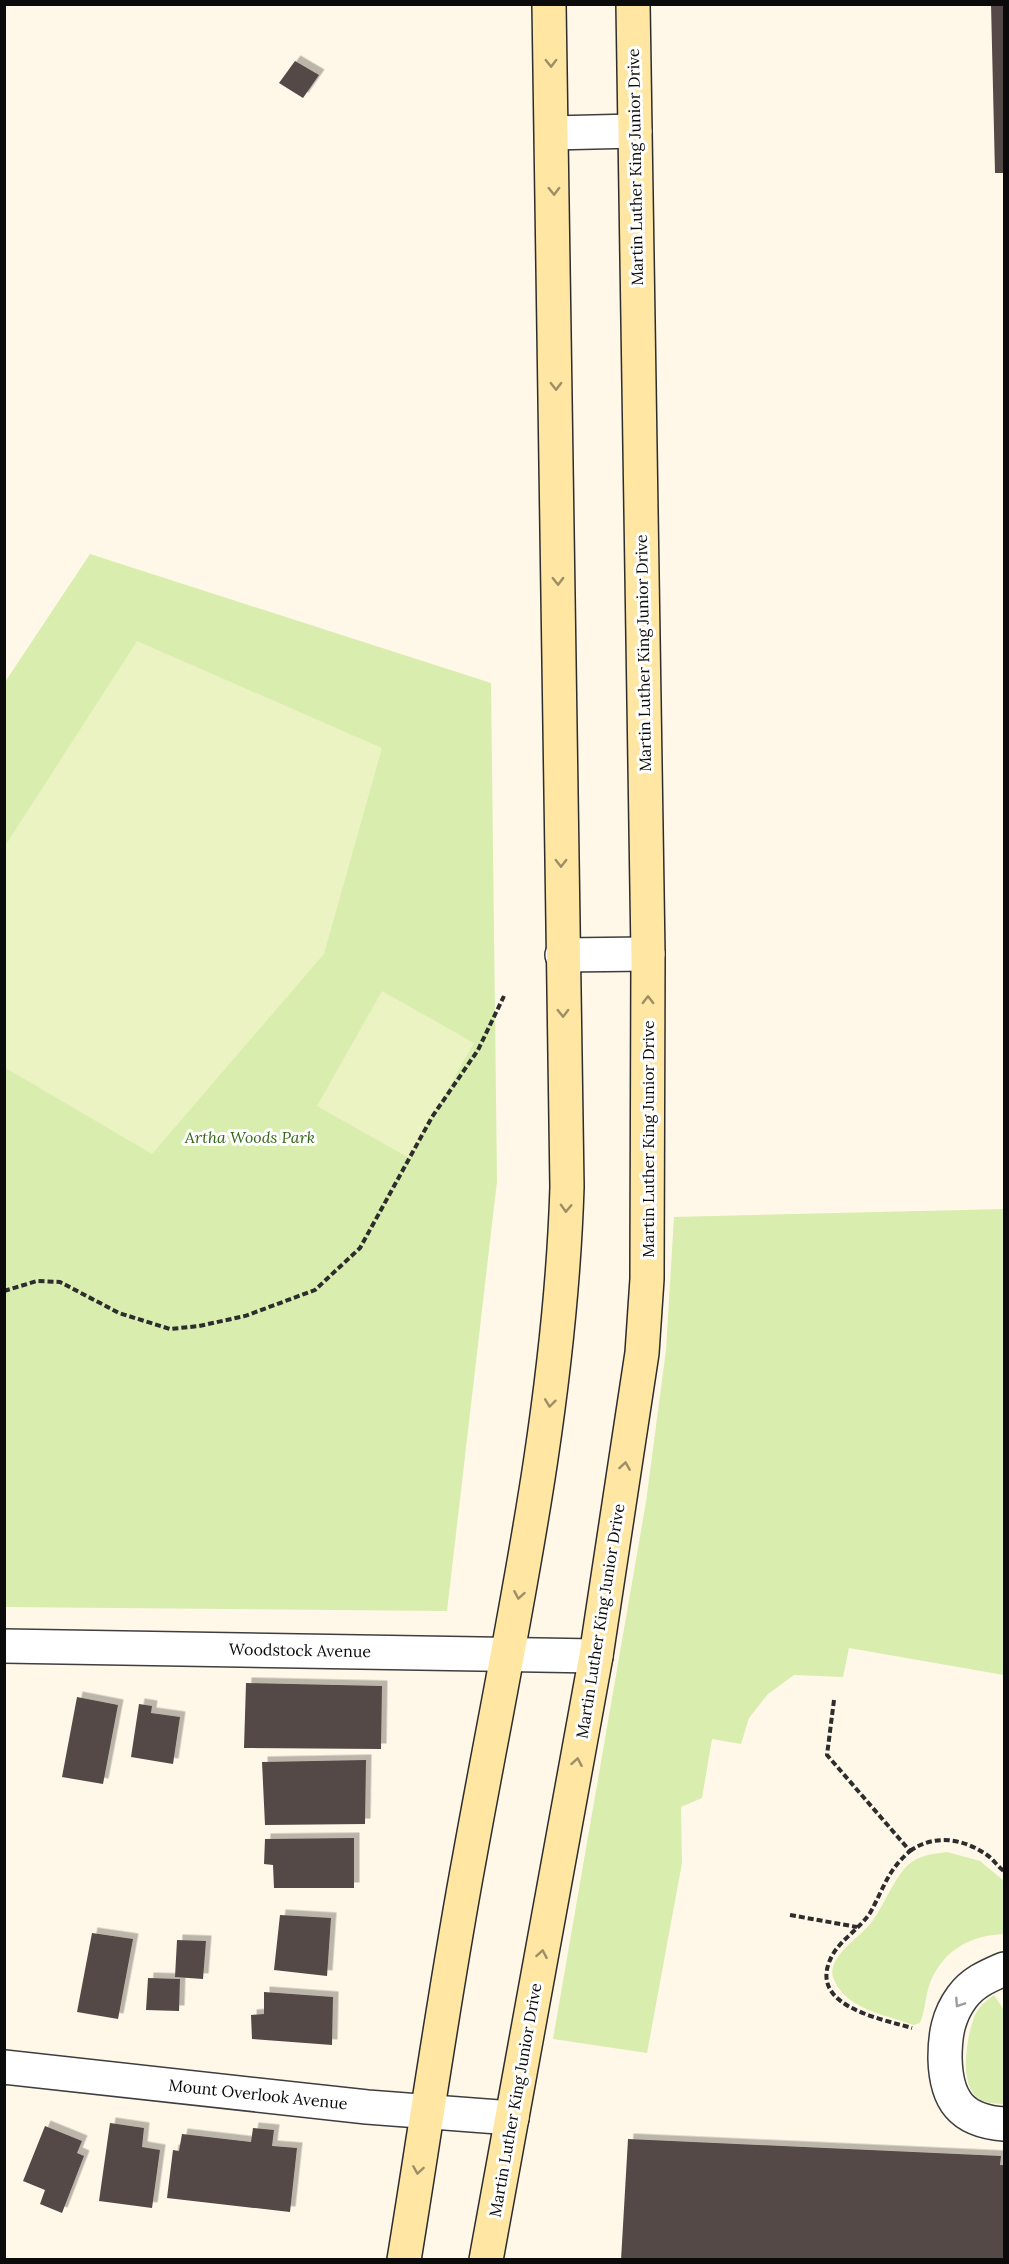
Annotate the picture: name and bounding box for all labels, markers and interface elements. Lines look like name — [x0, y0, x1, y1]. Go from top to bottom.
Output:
street label: Martin Luther King Junior Drive — [623, 48, 647, 286]
one-way arrow — [544, 58, 557, 67]
one-way arrow — [547, 187, 560, 196]
one-way arrow — [550, 382, 562, 391]
street label: Martin Luther King Junior Drive — [631, 534, 655, 772]
one-way arrow — [552, 577, 564, 586]
one-way arrow — [555, 859, 567, 868]
one-way arrow — [642, 995, 654, 1004]
one-way arrow — [557, 1009, 569, 1018]
street label: Martin Luther King Junior Drive — [638, 1020, 658, 1258]
park label: Artha Woods Park — [184, 1127, 315, 1147]
one-way arrow — [560, 1204, 573, 1213]
one-way arrow — [544, 1398, 557, 1407]
one-way arrow — [618, 1462, 631, 1472]
street label: Martin Luther King Junior Drive — [572, 1502, 628, 1740]
one-way arrow — [513, 1590, 526, 1600]
street label: Woodstock Avenue — [229, 1639, 372, 1661]
one-way arrow — [570, 1758, 583, 1768]
one-way arrow — [535, 1949, 548, 1959]
street label: Martin Luther King Junior Drive — [485, 1981, 546, 2219]
one-way arrow — [954, 1997, 966, 2007]
street label: Mount Overlook Avenue — [168, 2075, 349, 2113]
one-way arrow — [413, 2165, 425, 2175]

